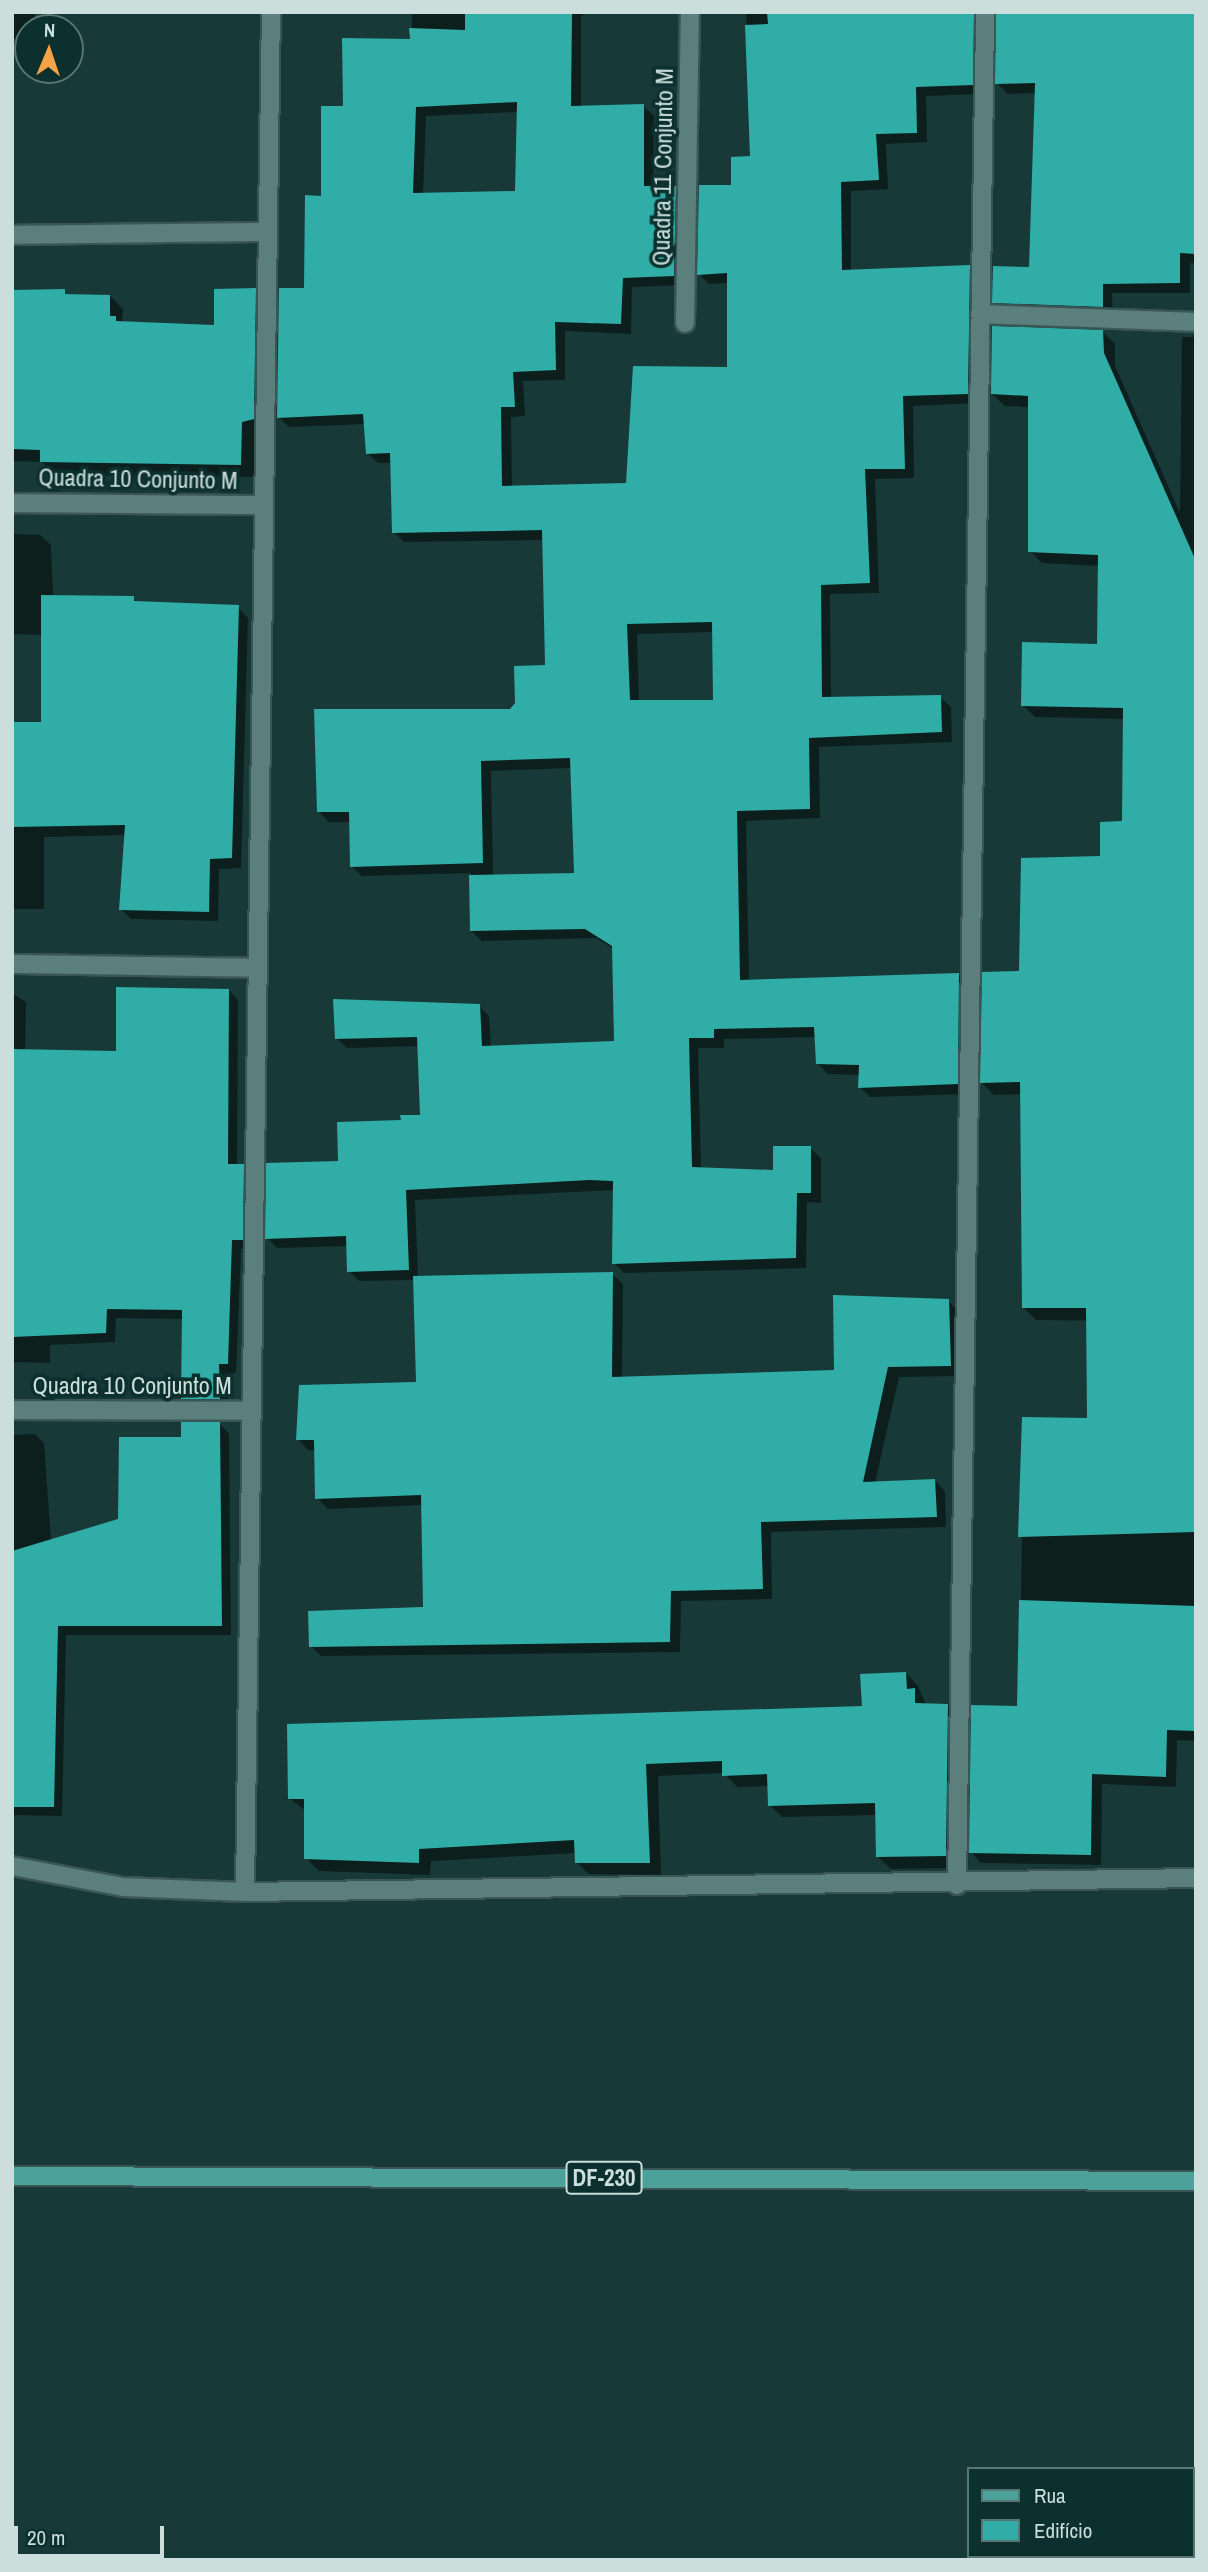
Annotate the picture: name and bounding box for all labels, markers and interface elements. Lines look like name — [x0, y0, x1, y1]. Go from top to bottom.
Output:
north arrow — [14, 14, 84, 84]
text: N — [44, 17, 56, 43]
street label: Quadra 11 Conjunto M — [647, 68, 679, 266]
street label: Quadra 10 Conjunto M — [38, 463, 238, 495]
street label: Quadra 10 Conjunto M — [32, 1372, 232, 1400]
road number: DF-230 — [566, 2158, 642, 2198]
legend — [967, 2467, 1194, 2558]
text: Rua — [1034, 2481, 1066, 2510]
scale bar — [18, 2512, 168, 2556]
text: Edifício — [1034, 2516, 1092, 2545]
text: 20 m — [27, 2523, 65, 2552]

